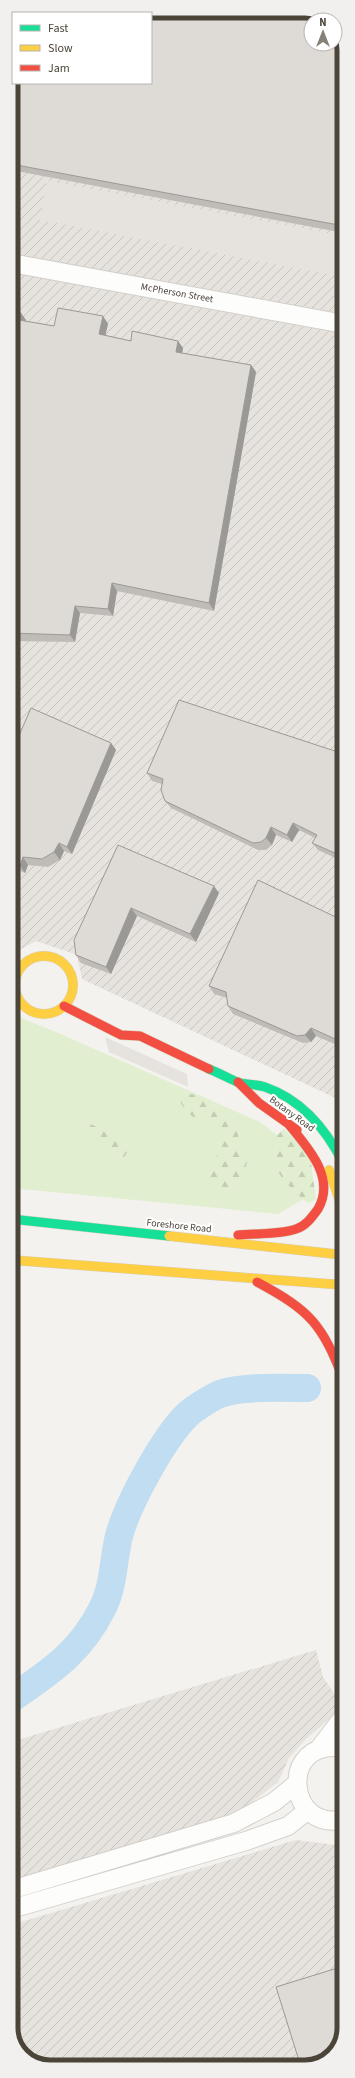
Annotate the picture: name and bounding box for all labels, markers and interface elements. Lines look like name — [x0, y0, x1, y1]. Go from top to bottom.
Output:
legend — [12, 12, 152, 84]
north arrow — [303, 12, 343, 52]
text: N — [319, 15, 327, 30]
text: Fast — [48, 20, 68, 37]
text: Slow — [48, 40, 73, 57]
text: Jam — [48, 60, 70, 77]
street label: McPherson Street — [140, 280, 215, 306]
street label: Botany Road — [266, 1093, 318, 1135]
street label: Foreshore Road — [146, 1216, 212, 1236]

